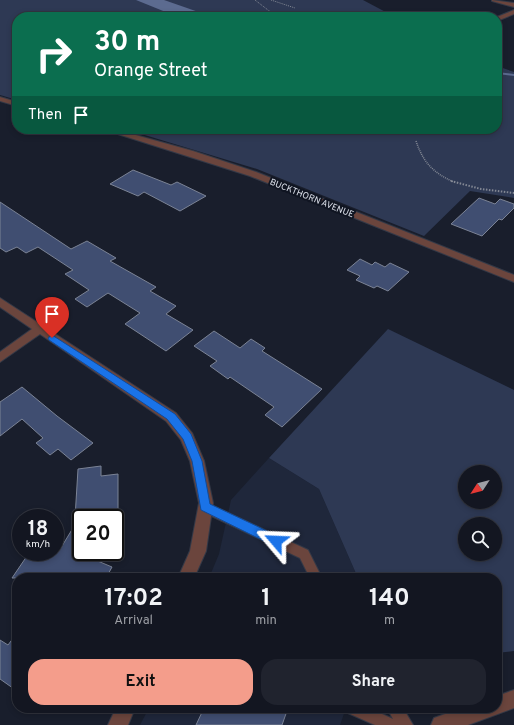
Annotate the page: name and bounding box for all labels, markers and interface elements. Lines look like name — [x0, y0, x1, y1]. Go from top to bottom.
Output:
text: 30 m — [94, 25, 160, 61]
icon: right — [28, 28, 80, 80]
text: Orange Street — [94, 60, 207, 83]
icon: arrive — [70, 104, 92, 126]
text: Then — [28, 106, 62, 125]
street label: BUCKTHORN AVENUE — [268, 177, 356, 220]
pin — [35, 297, 69, 338]
icon: arrive — [41, 303, 63, 325]
north arrow — [458, 465, 502, 509]
map controls — [458, 465, 502, 561]
speed limit sign: 20 — [72, 509, 124, 561]
text: 18 — [28, 517, 48, 543]
button: search — [458, 517, 502, 561]
position arrow — [255, 520, 297, 562]
text: km/h — [26, 538, 50, 551]
text: 17:02 — [104, 584, 163, 614]
text: 1 — [261, 584, 271, 614]
text: 140 — [369, 584, 410, 614]
text: Arrival — [114, 613, 153, 629]
text: min — [255, 613, 277, 629]
text: m — [384, 613, 395, 629]
button: Exit — [28, 659, 253, 705]
button: Share — [261, 659, 486, 705]

